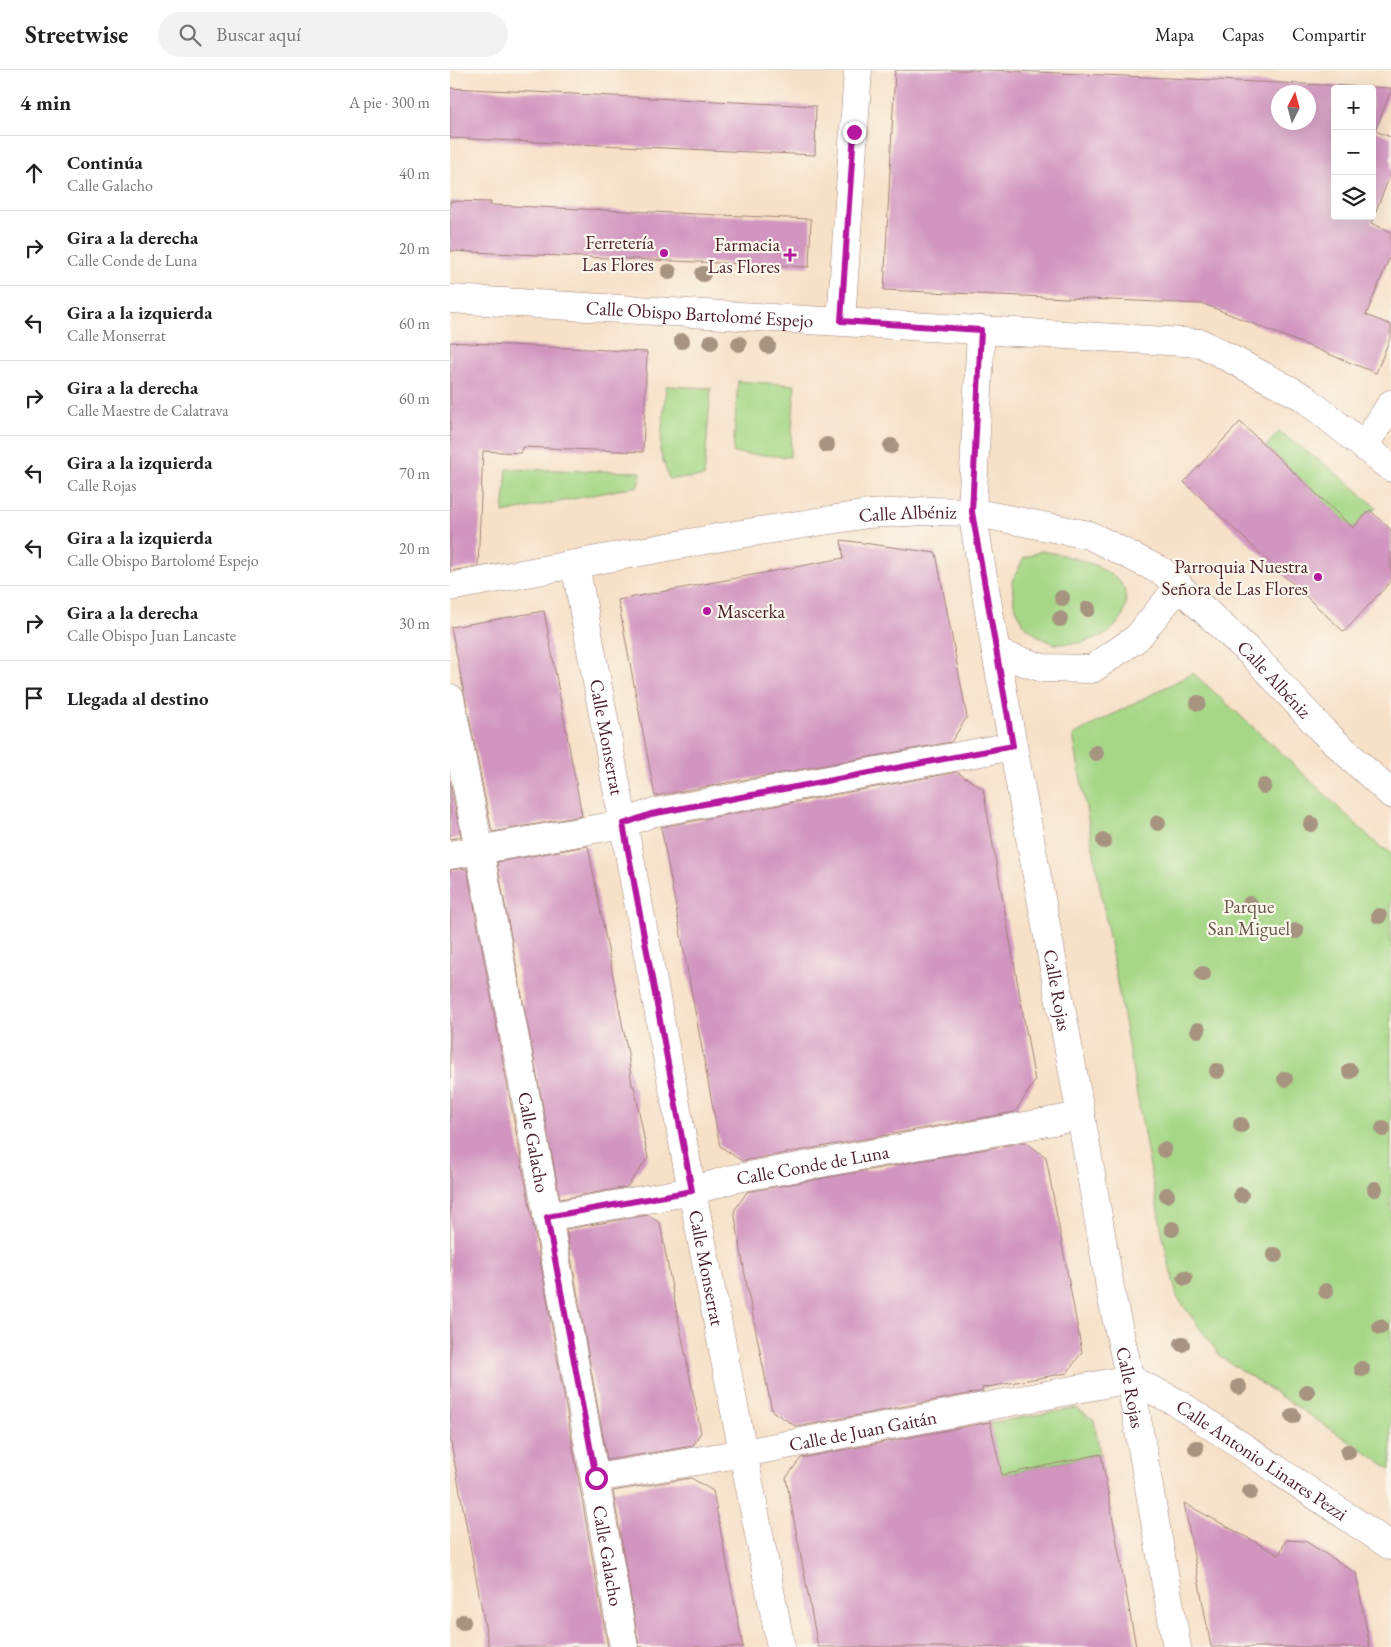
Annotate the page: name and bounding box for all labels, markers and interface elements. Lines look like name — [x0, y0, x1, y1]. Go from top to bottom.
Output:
search box — [158, 12, 508, 57]
text: Streetwise — [25, 19, 128, 50]
icon: search — [176, 21, 204, 49]
text: Buscar aquí — [216, 22, 301, 47]
text: Mapa — [1155, 23, 1194, 46]
text: Capas — [1222, 23, 1264, 46]
text: Compartir — [1292, 23, 1366, 46]
north arrow — [1271, 85, 1316, 130]
map controls — [1331, 85, 1376, 220]
button: + — [1331, 85, 1376, 130]
text: 4 min — [20, 89, 71, 116]
text: A pie · 300 m — [349, 92, 430, 113]
route end — [843, 121, 866, 144]
button: − — [1331, 130, 1376, 175]
text: Continúa — [67, 150, 143, 175]
icon: ahead — [20, 159, 48, 187]
text: 40 m — [399, 163, 430, 184]
text: Calle Galacho — [67, 175, 153, 196]
button: layers — [1331, 175, 1376, 220]
text: Gira a la derecha — [67, 225, 198, 250]
place label: Ferretería Las Flores — [582, 230, 654, 277]
place label: Farmacia Las Flores — [708, 232, 780, 279]
icon: right — [20, 234, 48, 262]
text: 20 m — [399, 238, 430, 259]
marker: Ferretería Las Flores — [658, 247, 670, 259]
marker: Farmacia Las Flores — [784, 249, 796, 261]
text: Calle Conde de Luna — [67, 250, 197, 271]
street label: Calle Obispo Bartolomé Espejo — [585, 294, 814, 333]
text: Gira a la izquierda — [67, 300, 213, 325]
icon: left — [20, 309, 48, 337]
text: 60 m — [399, 313, 430, 334]
text: Calle Monserrat — [67, 325, 166, 346]
text: Gira a la derecha — [67, 375, 198, 400]
icon: right — [20, 384, 48, 412]
text: 60 m — [399, 388, 430, 409]
text: Calle Maestre de Calatrava — [67, 400, 229, 421]
text: Gira a la izquierda — [67, 450, 213, 475]
icon: left — [20, 459, 48, 487]
text: 70 m — [399, 463, 430, 484]
text: Calle Rojas — [67, 475, 136, 496]
street label: Calle Albéniz — [857, 498, 958, 528]
text: Gira a la izquierda — [67, 525, 213, 550]
icon: left — [20, 534, 48, 562]
text: 20 m — [399, 538, 430, 559]
text: Calle Obispo Bartolomé Espejo — [67, 550, 259, 571]
place label: Parroquia Nuestra Señora de Las Flores — [1162, 554, 1308, 601]
marker: Parroquia Nuestra Señora de Las Flores — [1312, 571, 1324, 583]
place label: Mascerka — [717, 599, 785, 624]
text: Gira a la derecha — [67, 600, 198, 625]
marker: Mascerka — [701, 605, 713, 617]
icon: right — [20, 609, 48, 637]
text: 30 m — [399, 613, 430, 634]
text: Calle Obispo Juan Lancaste — [67, 625, 236, 646]
street label: Calle Albéniz — [1232, 634, 1318, 724]
street label: Calle Monserrat — [584, 677, 630, 797]
icon: arrive — [20, 684, 48, 712]
text: Llegada al destino — [67, 686, 209, 711]
park label: Parque San Miguel — [1208, 894, 1291, 941]
street label: Calle Rojas — [1038, 947, 1078, 1033]
street label: Calle Galacho — [513, 1090, 556, 1195]
street label: Calle Conde de Luna — [734, 1138, 891, 1191]
street label: Calle Monserrat — [683, 1208, 731, 1328]
street label: Calle Rojas — [1111, 1344, 1151, 1430]
street label: Calle Antonio Linares Pezzi — [1171, 1393, 1353, 1526]
street label: Calle de Juan Gaitán — [787, 1404, 939, 1457]
route start — [585, 1467, 608, 1490]
street label: Calle Galacho — [587, 1503, 629, 1608]

